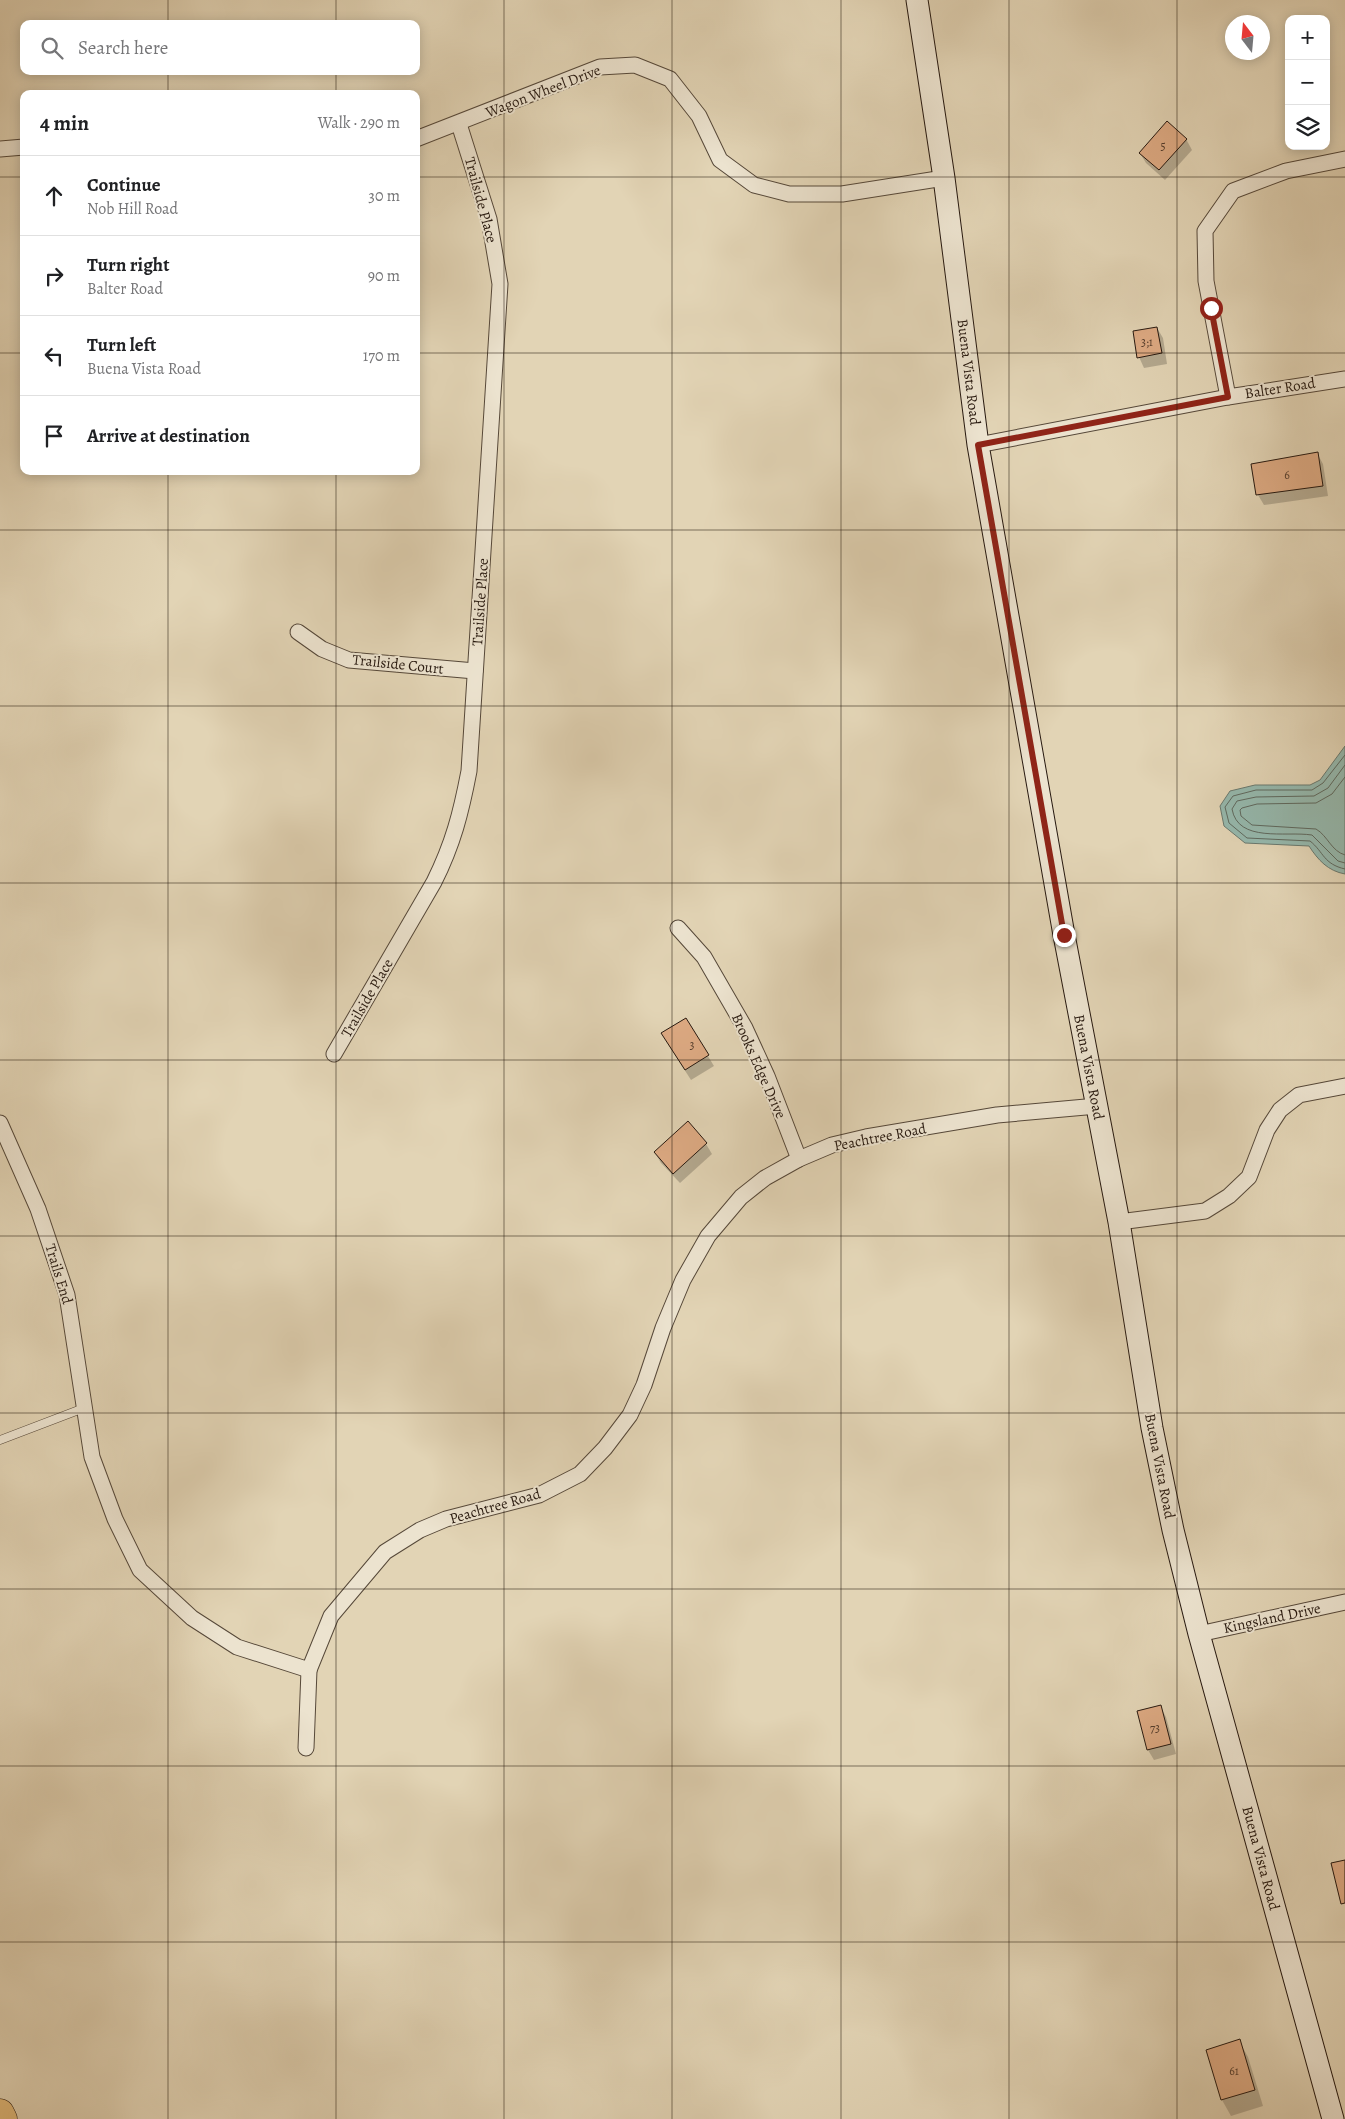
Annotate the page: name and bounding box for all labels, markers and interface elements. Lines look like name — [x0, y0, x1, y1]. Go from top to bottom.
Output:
north arrow — [1225, 15, 1270, 60]
map controls — [1285, 15, 1330, 150]
button: + — [1285, 15, 1330, 60]
search box — [20, 20, 420, 75]
icon: search — [38, 34, 66, 62]
text: Search here — [78, 35, 168, 61]
street label: Wagon Wheel Drive — [482, 60, 604, 122]
button: − — [1285, 60, 1330, 105]
button: layers — [1285, 105, 1330, 150]
text: 4 min — [40, 109, 89, 137]
text: Walk · 290 m — [318, 112, 400, 134]
house number: 5 — [1160, 138, 1166, 154]
street label: Trailside Place — [460, 155, 502, 245]
text: Continue — [87, 172, 161, 198]
icon: ahead — [40, 182, 68, 210]
text: 30 m — [368, 185, 400, 207]
text: Nob Hill Road — [87, 198, 178, 220]
text: Turn right — [87, 252, 169, 278]
icon: right — [40, 262, 68, 290]
text: 90 m — [368, 265, 400, 287]
text: Balter Road — [87, 278, 163, 300]
route start — [1200, 297, 1223, 320]
street label: Buena Vista Road — [953, 318, 986, 427]
text: Turn left — [87, 332, 156, 358]
house number: 3;1 — [1141, 334, 1153, 350]
icon: left — [40, 342, 68, 370]
text: 170 m — [363, 345, 400, 367]
text: Buena Vista Road — [87, 358, 201, 380]
street label: Balter Road — [1243, 372, 1318, 403]
icon: arrive — [40, 422, 68, 450]
text: Arrive at destination — [87, 423, 250, 449]
house number: 6 — [1284, 467, 1290, 483]
street label: Trailside Place — [467, 557, 493, 647]
street label: Trailside Court — [351, 649, 445, 679]
route end — [1053, 924, 1076, 947]
street label: Trailside Place — [336, 955, 398, 1041]
street label: Brooks Edge Drive — [727, 1010, 791, 1122]
street label: Buena Vista Road — [1069, 1013, 1109, 1122]
house number: 3 — [690, 1037, 695, 1053]
street label: Peachtree Road — [832, 1118, 929, 1156]
street label: Trails End — [40, 1241, 78, 1307]
street label: Buena Vista Road — [1140, 1412, 1180, 1521]
street label: Peachtree Road — [447, 1483, 544, 1529]
street label: Kingsland Drive — [1222, 1598, 1323, 1638]
house number: 73 — [1150, 1720, 1160, 1736]
street label: Buena Vista Road — [1238, 1804, 1285, 1913]
house number: 61 — [1229, 2063, 1239, 2079]

